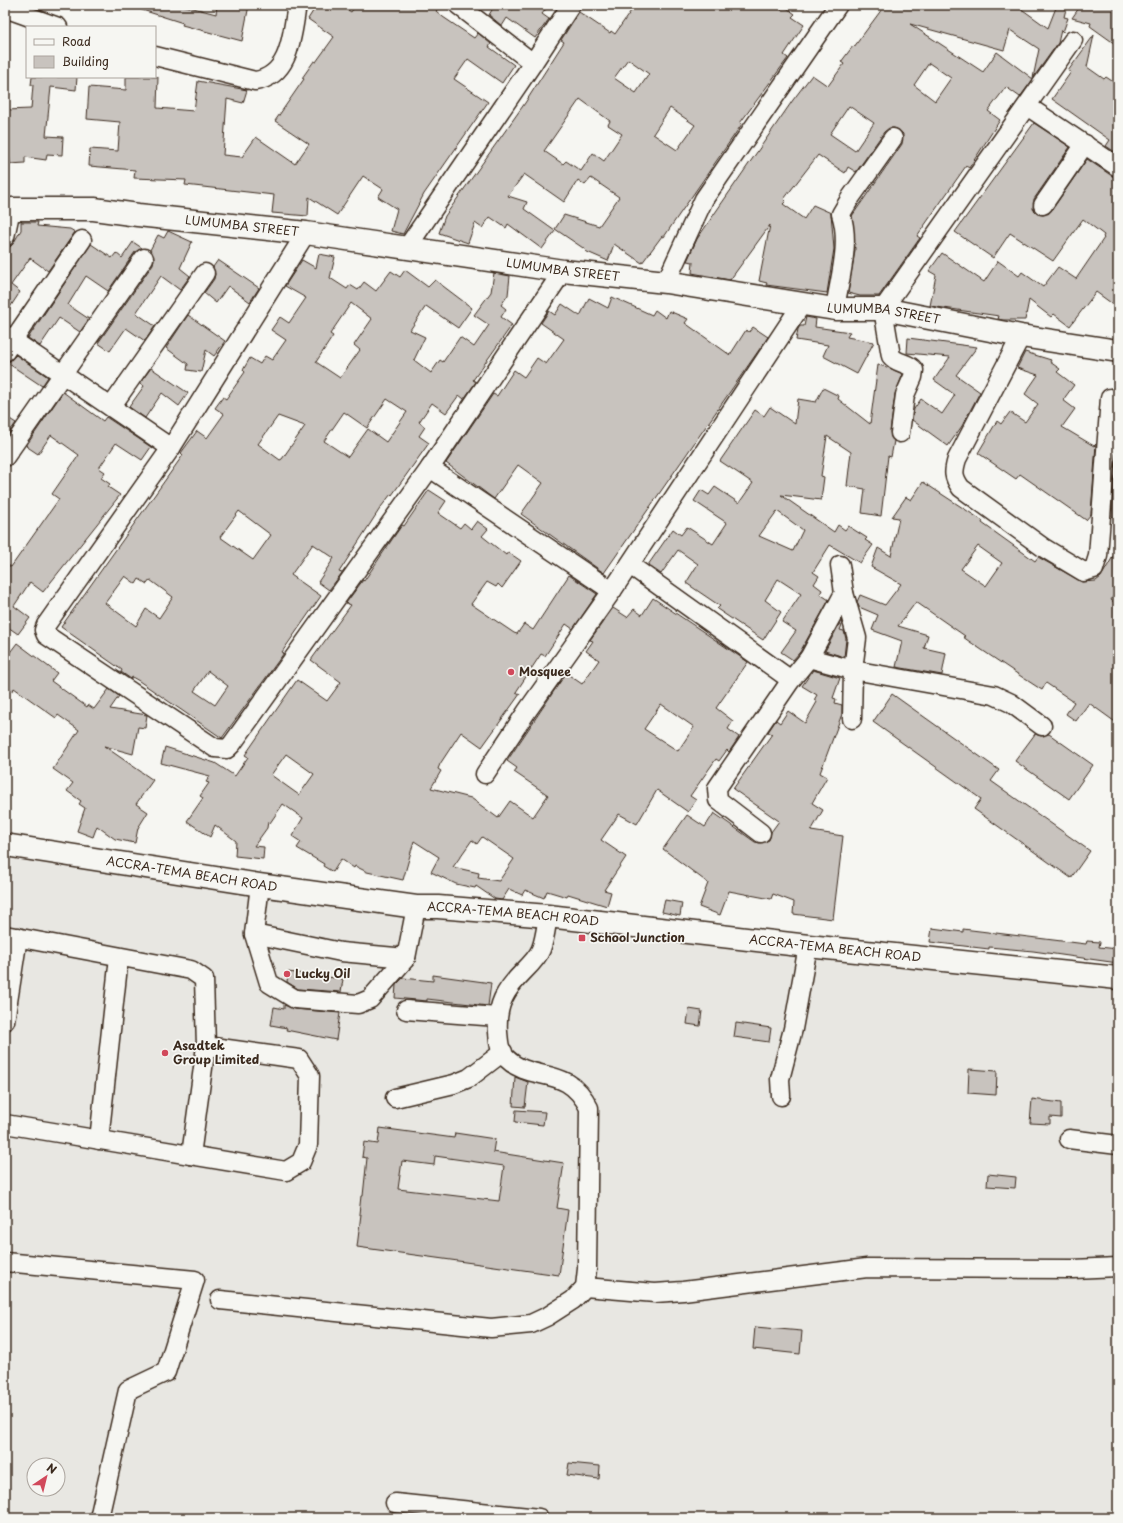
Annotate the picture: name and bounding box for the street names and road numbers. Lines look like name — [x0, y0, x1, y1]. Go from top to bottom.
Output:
street label: LUMUMBA STREET — [184, 210, 301, 240]
street label: LUMUMBA STREET — [505, 253, 621, 285]
street label: LUMUMBA STREET — [826, 298, 943, 328]
street label: ACCRA-TEMA BEACH ROAD — [105, 851, 279, 895]
street label: ACCRA-TEMA BEACH ROAD — [427, 897, 600, 930]
street label: ACCRA-TEMA BEACH ROAD — [748, 929, 922, 966]

